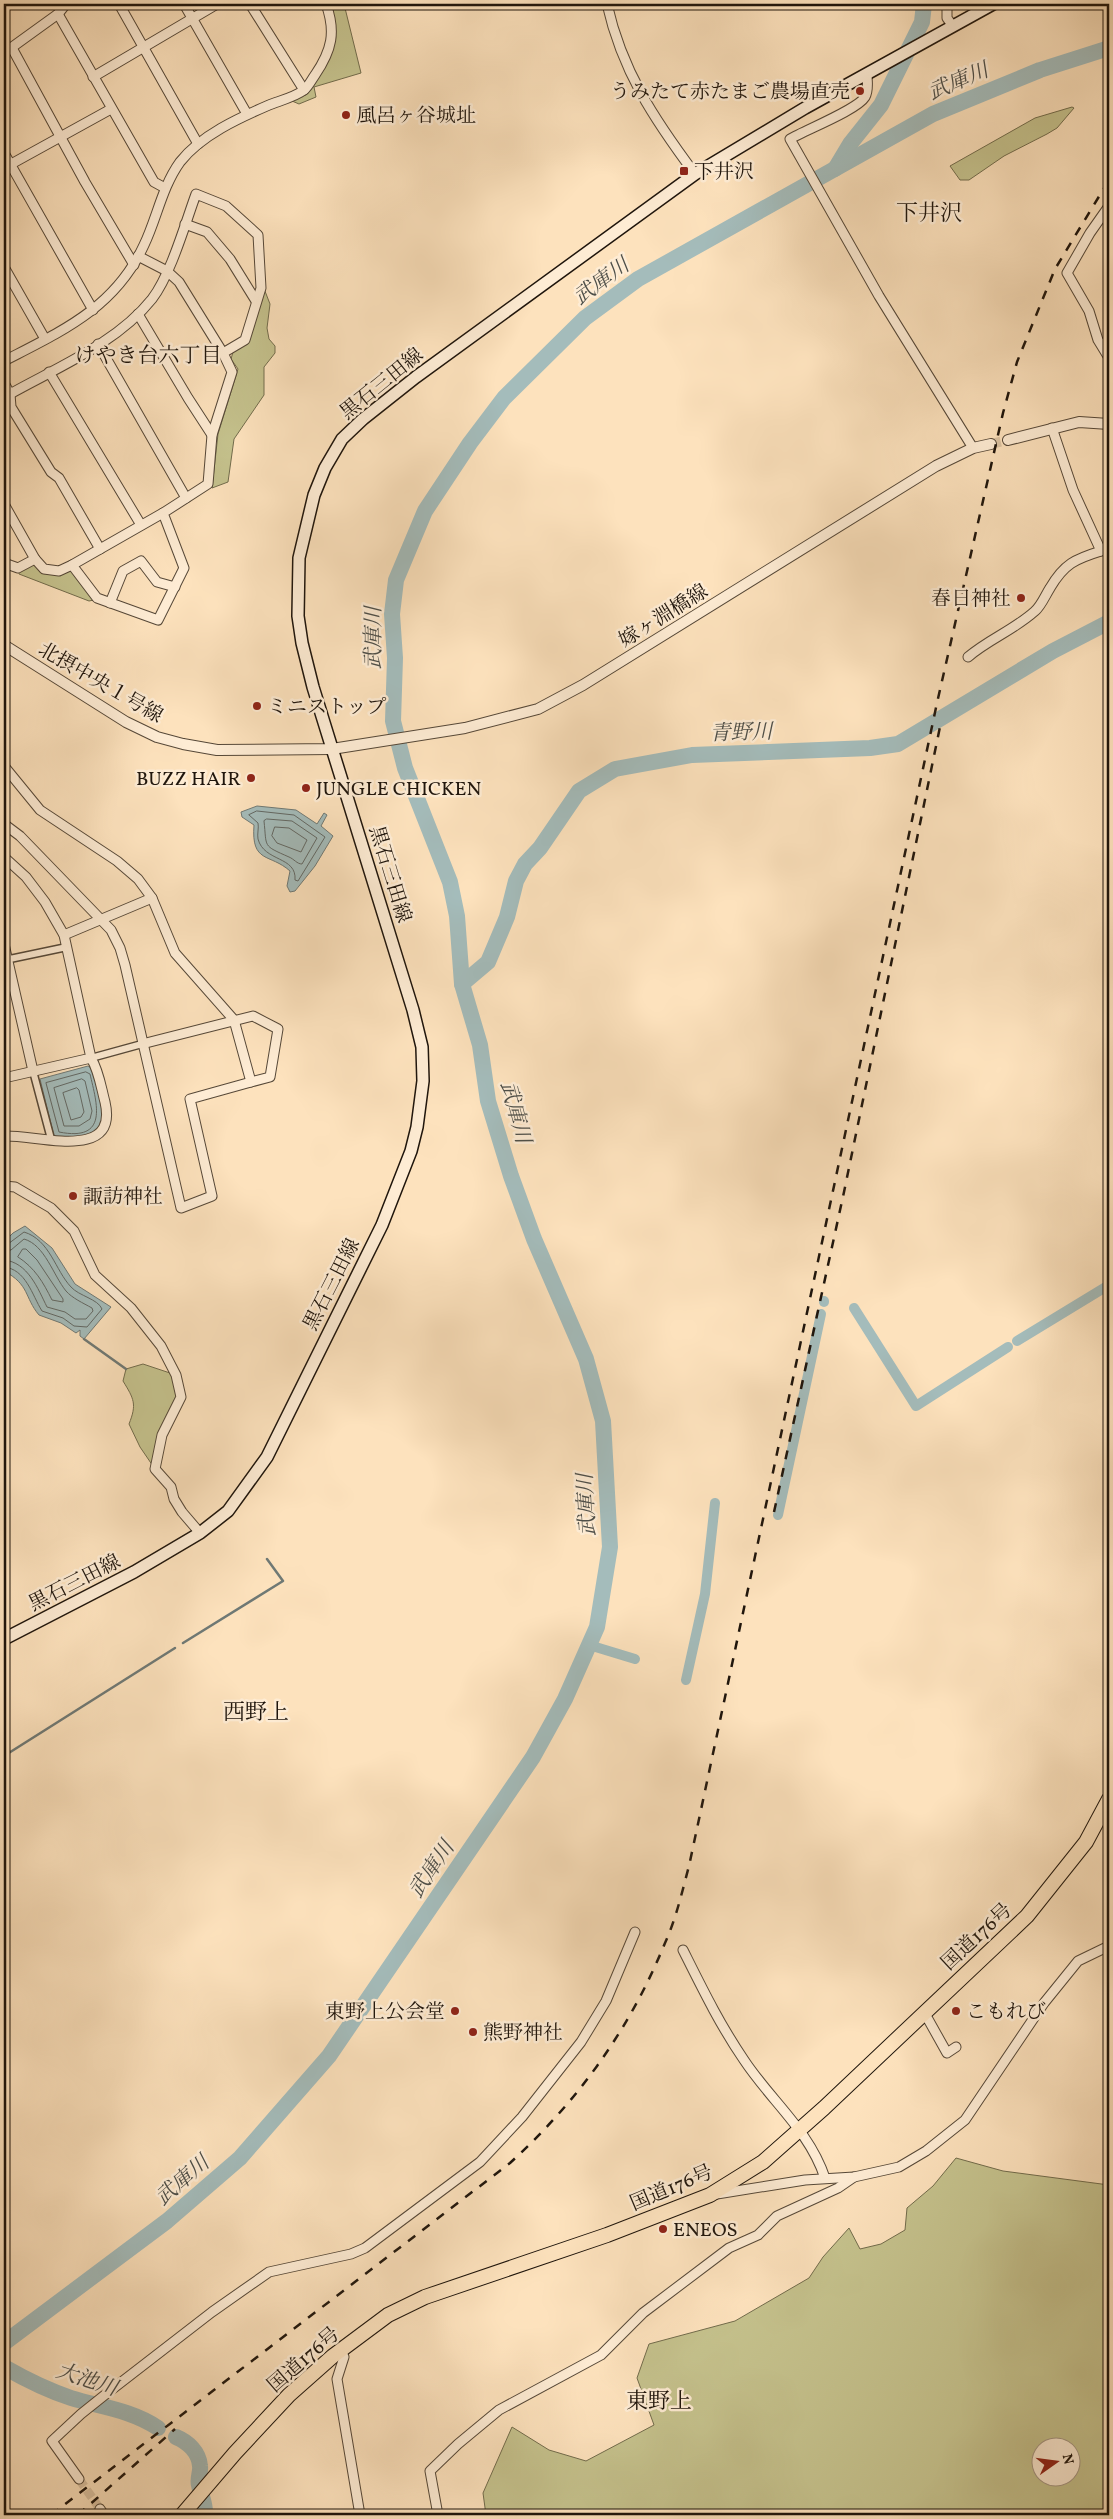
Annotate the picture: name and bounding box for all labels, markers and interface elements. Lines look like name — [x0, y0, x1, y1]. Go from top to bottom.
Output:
water label: 武庫川 — [924, 56, 995, 108]
place label: うみたて赤たまご農場直売 — [610, 79, 850, 107]
marker: うみたて赤たまご農場直売 — [854, 85, 866, 97]
place label: 風呂ヶ谷城址 — [356, 103, 476, 131]
marker: 風呂ヶ谷城址 — [340, 109, 352, 121]
place label: 下井沢 — [694, 159, 754, 187]
marker: 下井沢 — [678, 165, 690, 177]
district label: 下井沢 — [896, 199, 962, 230]
water label: 武庫川 — [568, 251, 638, 312]
district label: けやき台六丁目 — [75, 342, 222, 371]
street label: 黒石三田線 — [335, 342, 430, 427]
street label: 嫁ヶ淵橋線 — [614, 578, 714, 655]
place label: 春日神社 — [931, 586, 1011, 614]
marker: 春日神社 — [1015, 592, 1027, 604]
water label: 武庫川 — [360, 605, 389, 670]
street label: 北摂中央１号線 — [32, 637, 168, 731]
place label: ミニストップ — [267, 694, 386, 722]
marker: ミニストップ — [251, 700, 263, 712]
water label: 青野川 — [709, 718, 775, 749]
place label: BUZZ HAIR — [136, 766, 241, 794]
marker: BUZZ HAIR — [245, 772, 257, 784]
place label: JUNGLE CHICKEN — [316, 776, 482, 804]
marker: JUNGLE CHICKEN — [300, 782, 312, 794]
street label: 黒石三田線 — [361, 823, 417, 926]
water label: 武庫川 — [492, 1078, 537, 1148]
place label: 諏訪神社 — [83, 1184, 163, 1212]
marker: 諏訪神社 — [67, 1190, 79, 1202]
street label: 黒石三田線 — [298, 1234, 368, 1336]
water label: 武庫川 — [571, 1471, 604, 1537]
street label: 黒石三田線 — [24, 1549, 126, 1619]
district label: 西野上 — [223, 1698, 289, 1729]
water label: 武庫川 — [403, 1834, 463, 1904]
street label: 国道176号 — [936, 1897, 1019, 1978]
place label: 東野上公会堂 — [325, 1999, 445, 2027]
place label: こもれび — [966, 1999, 1046, 2027]
marker: 東野上公会堂 — [449, 2005, 461, 2017]
marker: こもれび — [950, 2005, 962, 2017]
place label: 熊野神社 — [483, 2020, 563, 2048]
marker: 熊野神社 — [467, 2026, 479, 2038]
water label: 武庫川 — [150, 2148, 218, 2213]
street label: 国道176号 — [626, 2159, 718, 2219]
place label: ENEOS — [673, 2217, 738, 2245]
marker: ENEOS — [657, 2223, 669, 2235]
street label: 国道176号 — [262, 2321, 347, 2400]
water label: 大池川 — [52, 2357, 123, 2405]
district label: 東野上 — [626, 2387, 692, 2418]
north arrow — [1030, 2436, 1080, 2486]
text: N — [1057, 2452, 1078, 2466]

